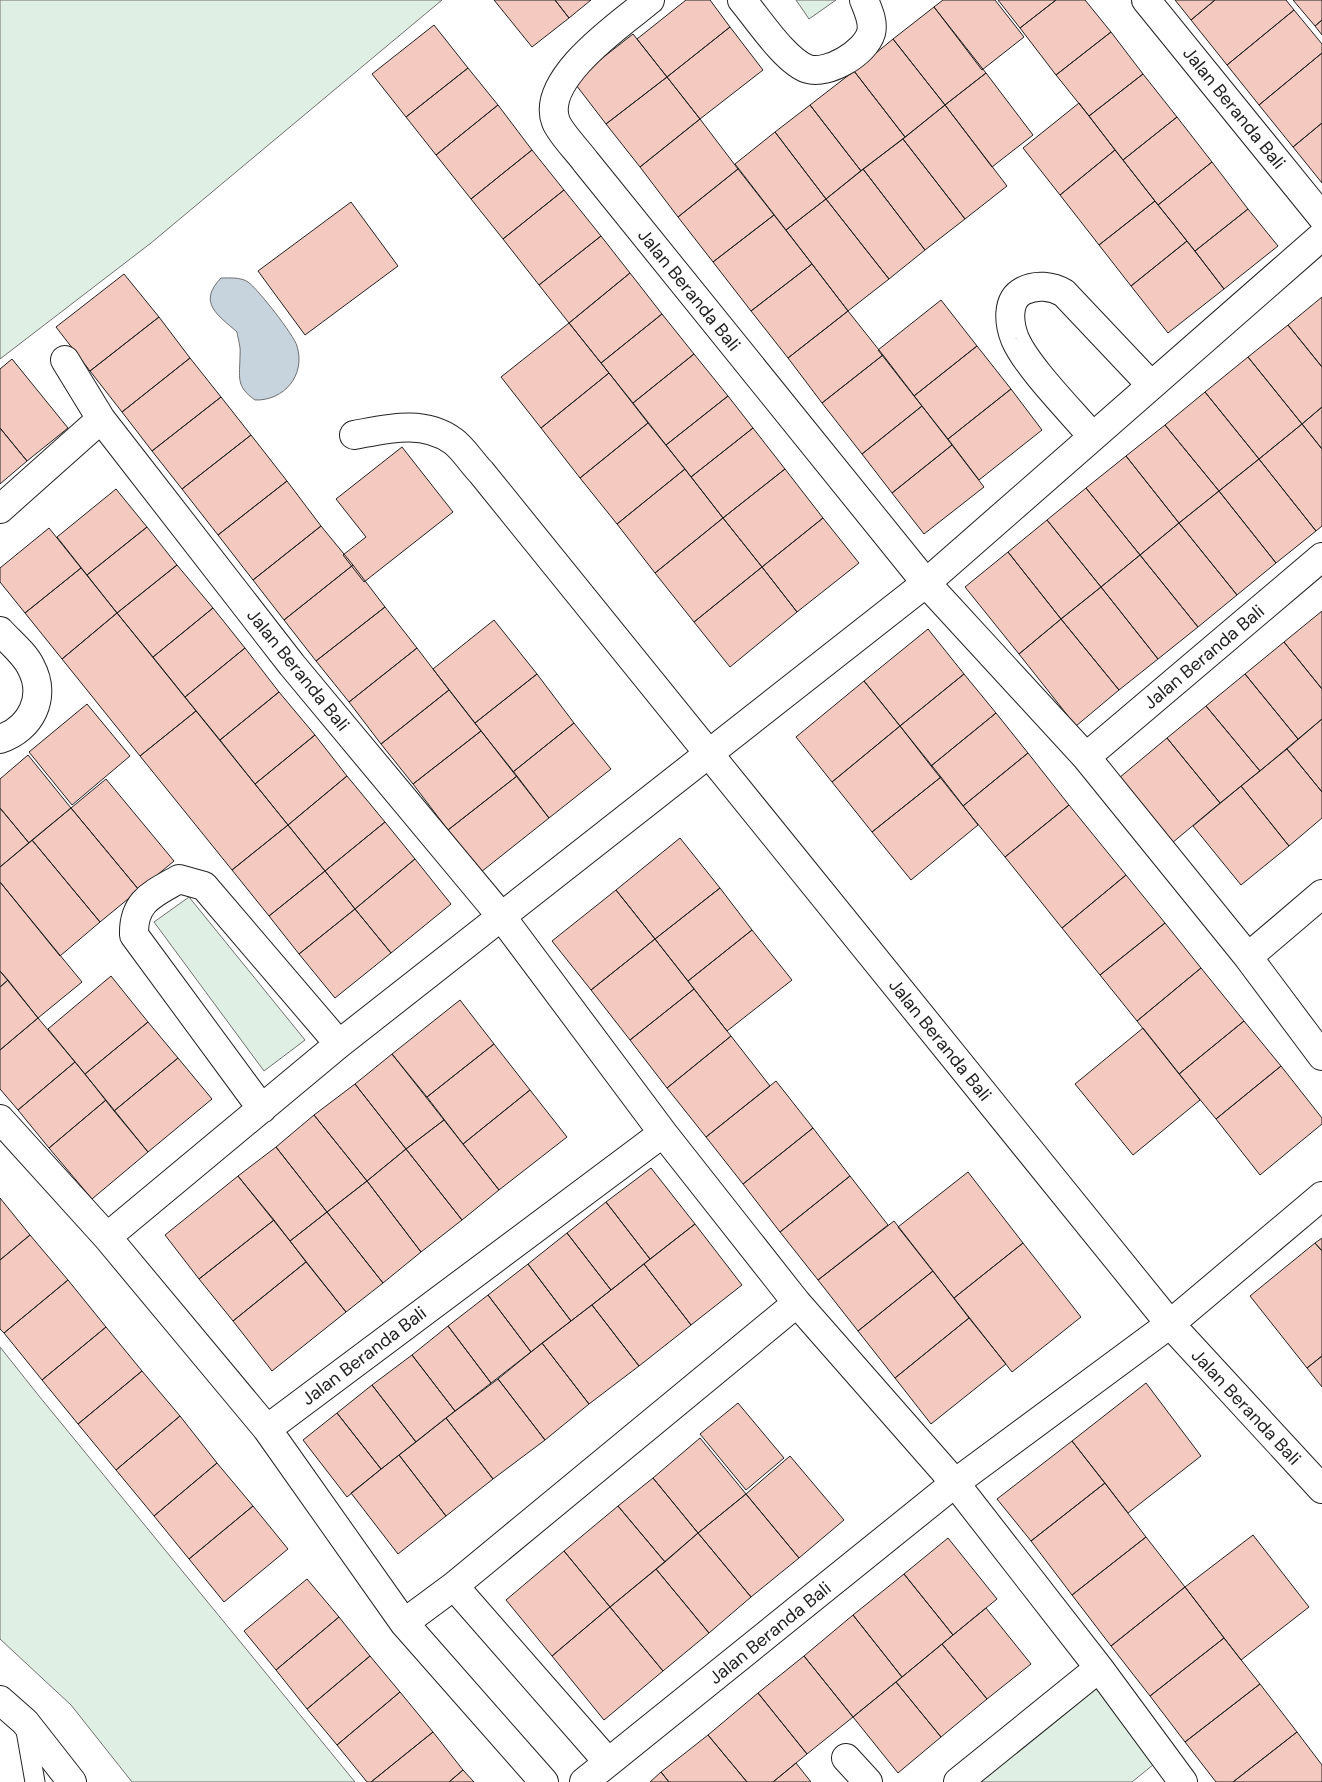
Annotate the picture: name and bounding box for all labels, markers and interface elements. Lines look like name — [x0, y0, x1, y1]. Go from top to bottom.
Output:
street label: Jalan Beranda Bali — [1177, 42, 1291, 174]
street label: Jalan Beranda Bali — [632, 224, 746, 356]
street label: Jalan Beranda Bali — [1139, 599, 1269, 715]
street label: Jalan Beranda Bali — [241, 604, 355, 736]
street label: Jalan Beranda Bali — [883, 974, 997, 1106]
street label: Jalan Beranda Bali — [297, 1301, 431, 1411]
street label: Jalan Beranda Bali — [1186, 1344, 1306, 1470]
street label: Jalan Beranda Bali — [704, 1576, 836, 1690]

